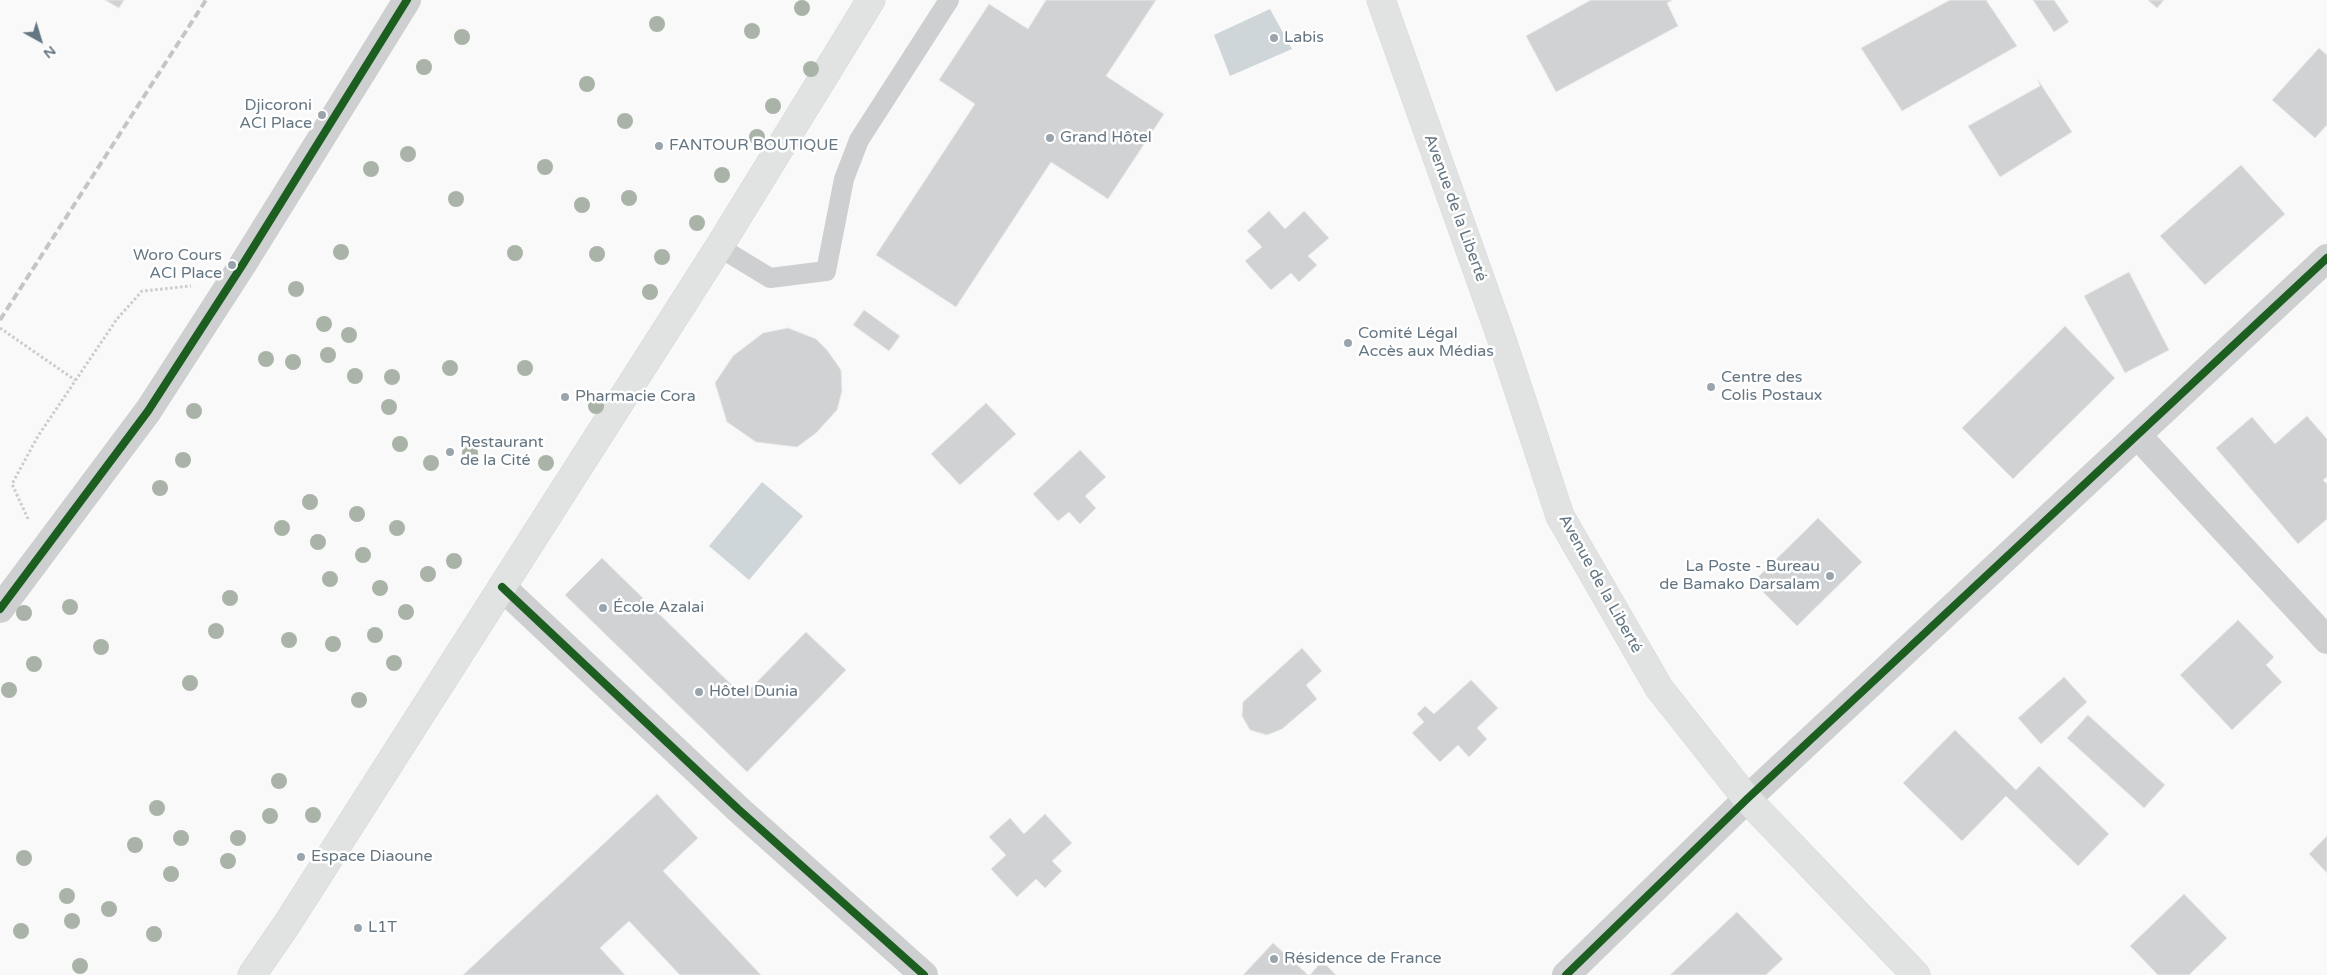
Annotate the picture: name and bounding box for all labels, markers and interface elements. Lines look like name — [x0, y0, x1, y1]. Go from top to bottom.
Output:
north arrow — [15, 15, 65, 65]
place label: Labis — [1284, 28, 1324, 48]
marker: Labis — [1268, 32, 1280, 44]
text: N — [40, 42, 59, 62]
place label: Djicoroni ACI Place — [239, 96, 312, 134]
marker: Djicoroni ACI Place — [316, 109, 328, 121]
place label: Grand Hôtel — [1060, 128, 1152, 148]
marker: Grand Hôtel — [1044, 132, 1056, 144]
street label: Avenue de la Liberté — [1419, 132, 1491, 284]
place label: FANTOUR BOUTIQUE — [669, 136, 839, 156]
marker: FANTOUR BOUTIQUE — [653, 140, 665, 152]
place label: Woro Cours ACI Place — [133, 246, 222, 284]
marker: Woro Cours ACI Place — [226, 259, 238, 271]
place label: Comité Légal Accès aux Médias — [1358, 324, 1494, 362]
marker: Comité Légal Accès aux Médias — [1342, 337, 1354, 349]
place label: Centre des Colis Postaux — [1721, 368, 1823, 406]
marker: Centre des Colis Postaux — [1705, 381, 1717, 393]
place label: Pharmacie Cora — [575, 387, 696, 407]
marker: Pharmacie Cora — [559, 391, 571, 403]
place label: Restaurant de la Cité — [460, 433, 544, 471]
marker: Restaurant de la Cité — [444, 446, 456, 458]
street label: Avenue de la Liberté — [1554, 511, 1646, 657]
place label: La Poste - Bureau de Bamako Darsalam — [1659, 557, 1820, 595]
marker: La Poste - Bureau de Bamako Darsalam — [1824, 570, 1836, 582]
place label: École Azalai — [613, 598, 704, 618]
marker: École Azalai — [597, 602, 609, 614]
place label: Hôtel Dunia — [709, 682, 798, 702]
marker: Hôtel Dunia — [693, 686, 705, 698]
place label: Espace Diaoune — [311, 847, 433, 867]
marker: Espace Diaoune — [295, 851, 307, 863]
place label: L1T — [368, 918, 397, 938]
marker: L1T — [352, 922, 364, 934]
place label: Résidence de France — [1284, 949, 1442, 969]
marker: Résidence de France — [1268, 953, 1280, 965]

